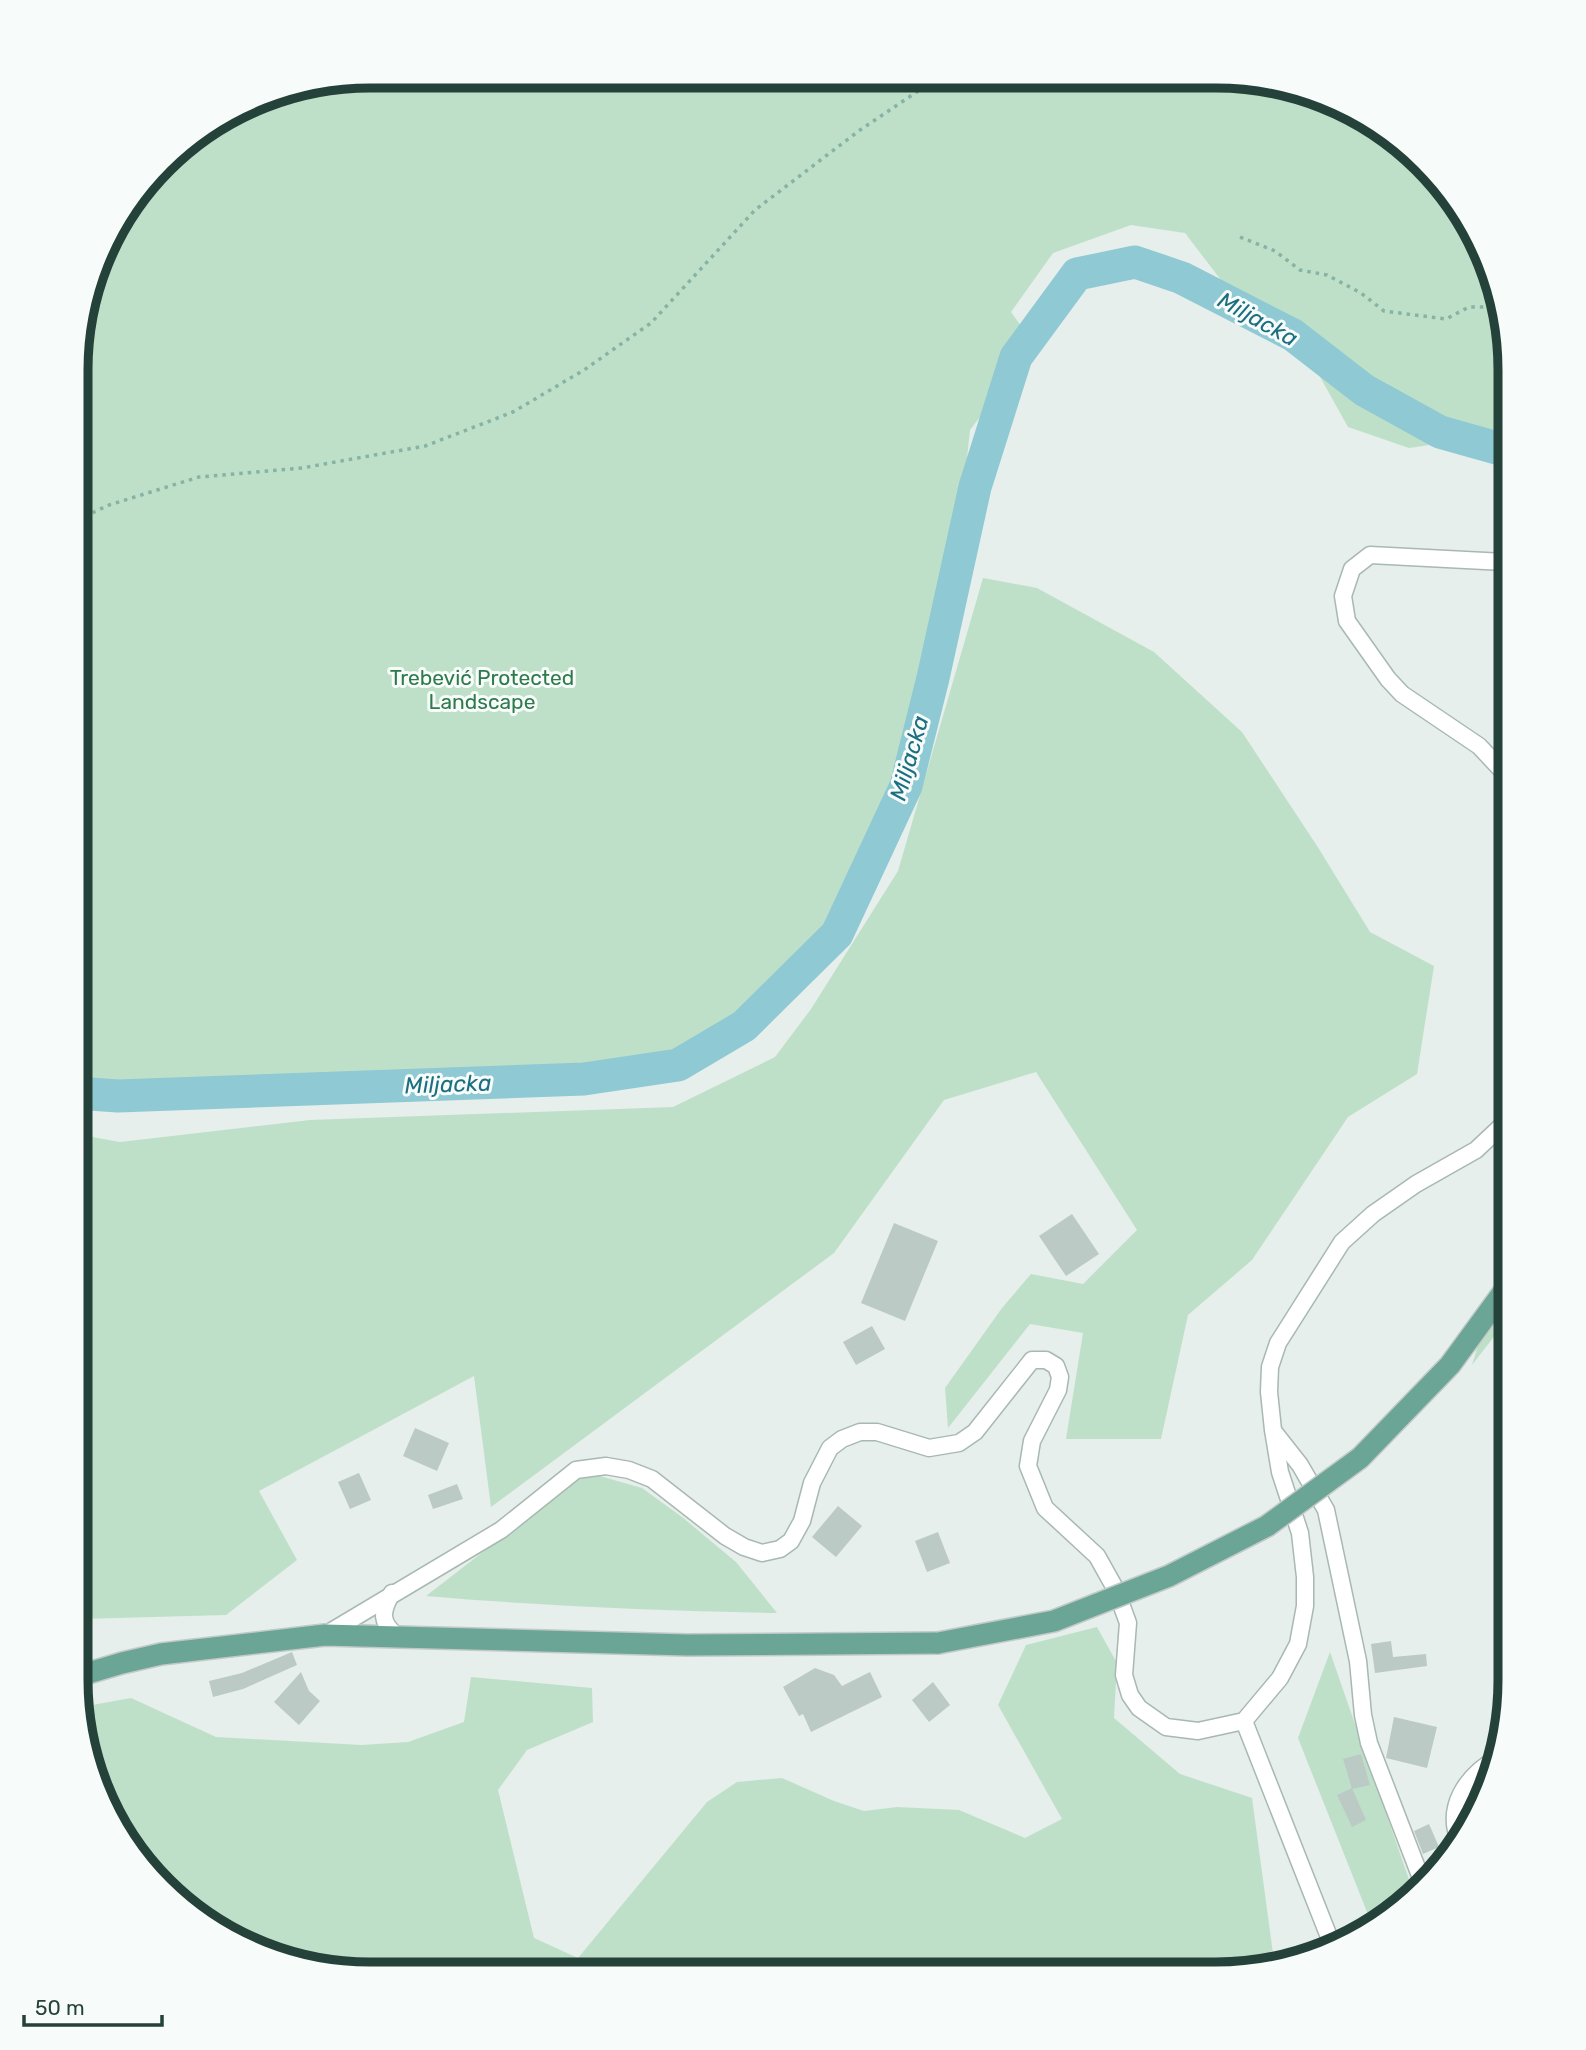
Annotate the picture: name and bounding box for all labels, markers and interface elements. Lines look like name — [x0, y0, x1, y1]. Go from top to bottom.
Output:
water label: Miljacka — [1213, 286, 1303, 352]
park label: Trebević Protected Landscape — [390, 665, 574, 714]
water label: Miljacka — [884, 712, 934, 804]
water label: Miljacka — [404, 1068, 492, 1100]
scale bar — [24, 1983, 163, 2027]
text: 50 m — [35, 1995, 85, 2020]

